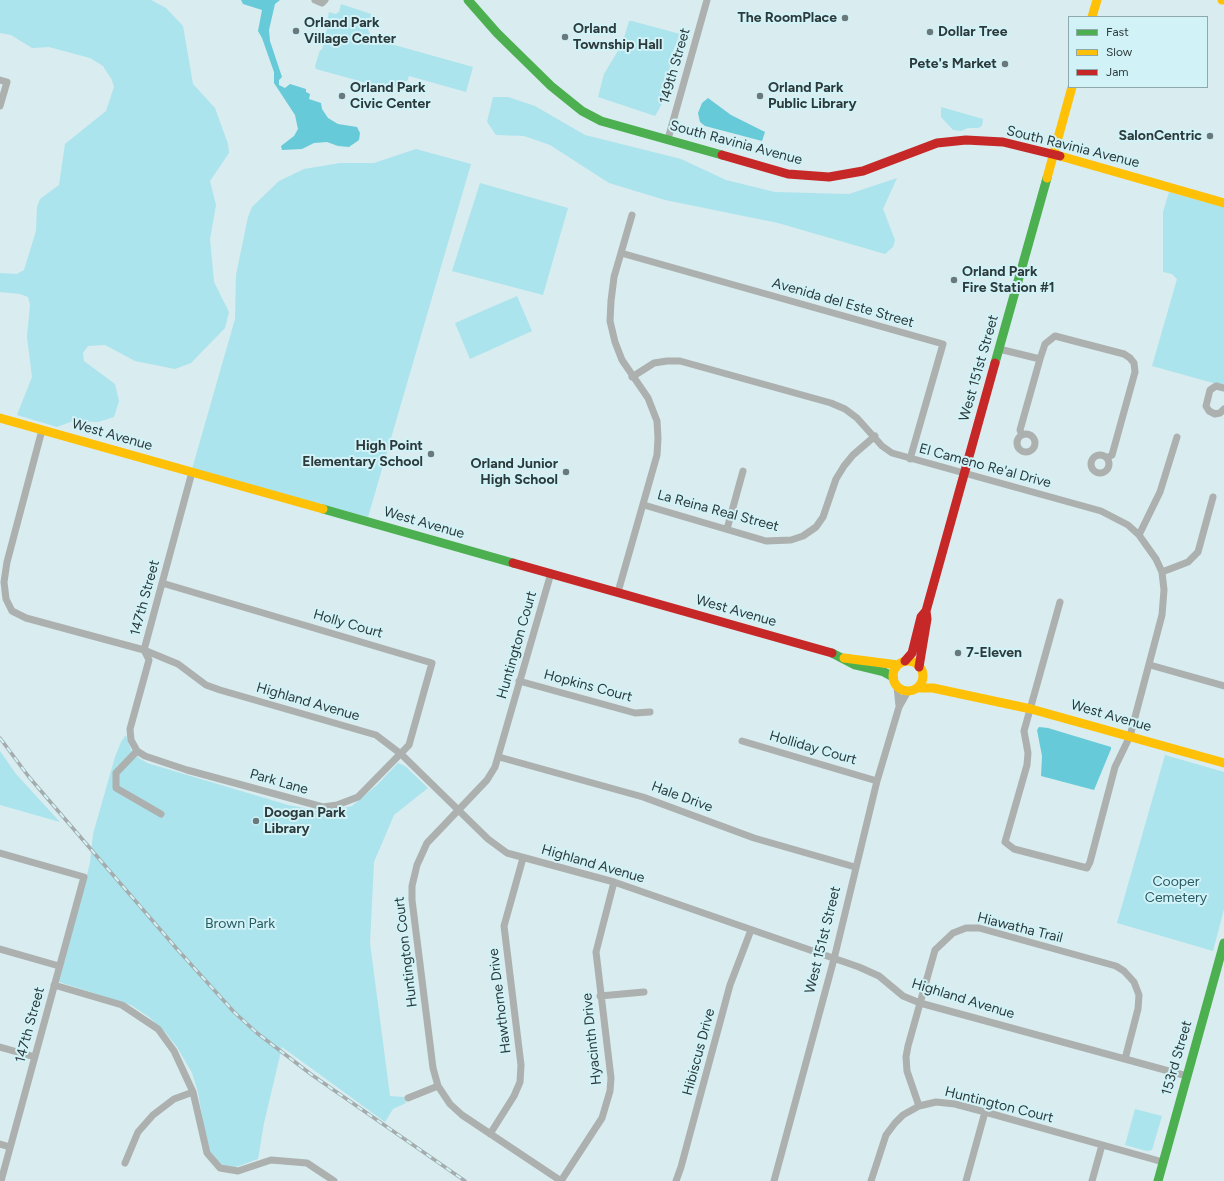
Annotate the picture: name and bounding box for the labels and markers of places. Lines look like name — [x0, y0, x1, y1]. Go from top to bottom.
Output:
place label: The RoomPlace — [738, 10, 837, 26]
marker: The RoomPlace — [840, 13, 850, 23]
place label: Orland Park Village Center — [304, 15, 396, 48]
place label: Orland Township Hall — [573, 21, 662, 54]
place label: Dollar Tree — [938, 24, 1007, 40]
marker: Orland Park Village Center — [291, 26, 301, 36]
marker: Dollar Tree — [925, 27, 935, 37]
marker: Orland Township Hall — [560, 32, 570, 42]
place label: Pete's Market — [909, 56, 997, 72]
marker: Pete's Market — [1000, 59, 1010, 69]
place label: Orland Park Civic Center — [350, 80, 431, 112]
place label: Orland Park Public Library — [768, 80, 856, 112]
marker: Orland Park Civic Center — [337, 91, 347, 101]
marker: Orland Park Public Library — [755, 91, 765, 101]
place label: SalonCentric — [1118, 128, 1202, 144]
marker: SalonCentric — [1205, 131, 1215, 141]
place label: Orland Park Fire Station #1 — [962, 264, 1055, 296]
marker: Orland Park Fire Station #1 — [949, 275, 959, 285]
place label: High Point Elementary School — [302, 438, 423, 470]
marker: High Point Elementary School — [426, 449, 436, 459]
place label: Orland Junior High School — [470, 456, 558, 488]
marker: Orland Junior High School — [561, 467, 571, 477]
place label: 7-Eleven — [966, 645, 1022, 661]
marker: 7-Eleven — [953, 648, 963, 658]
place label: Doogan Park Library — [264, 805, 346, 838]
marker: Doogan Park Library — [251, 816, 261, 826]

